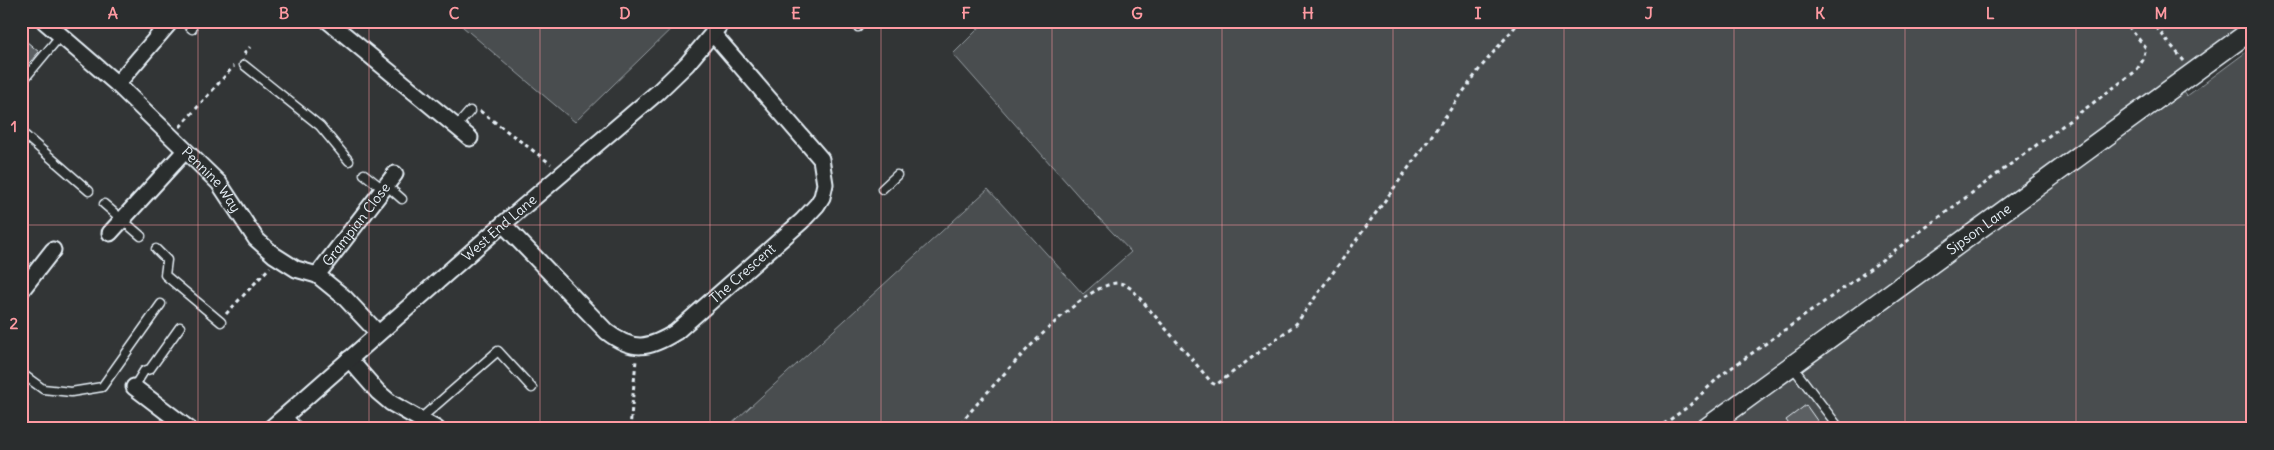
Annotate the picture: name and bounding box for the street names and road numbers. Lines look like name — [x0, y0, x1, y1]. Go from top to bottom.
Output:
street label: Pennine Way — [178, 143, 245, 216]
street label: Grampian Close — [318, 179, 394, 270]
street label: West End Lane — [458, 190, 540, 265]
street label: Sipson Lane — [1943, 200, 2015, 259]
street label: The Crescent — [706, 239, 779, 307]

